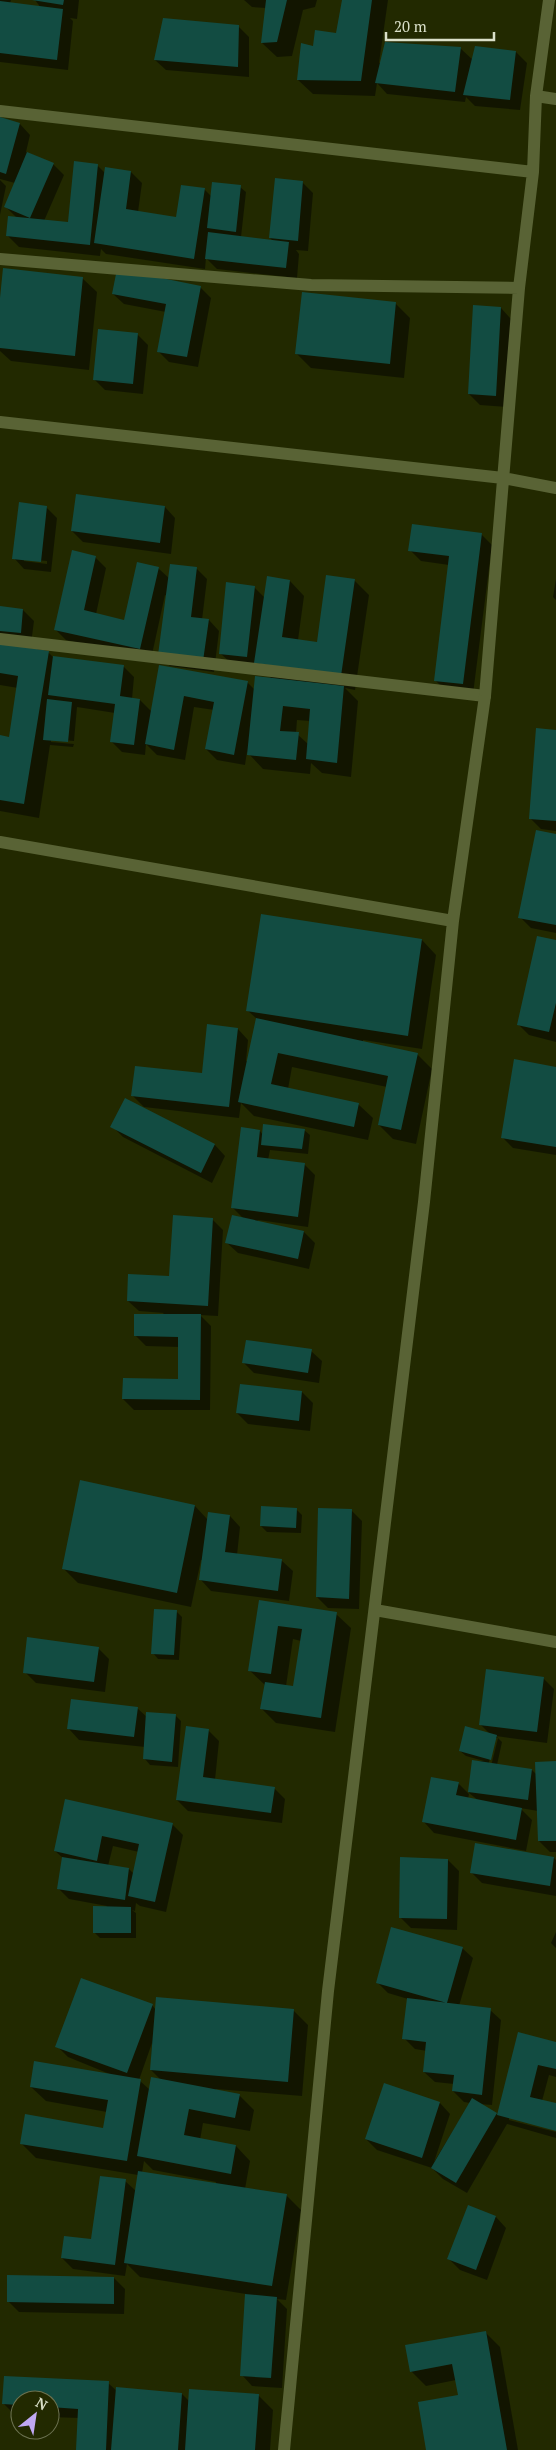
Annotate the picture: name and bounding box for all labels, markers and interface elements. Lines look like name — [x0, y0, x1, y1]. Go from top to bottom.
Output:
scale bar — [386, 10, 494, 42]
text: 20 m — [394, 16, 427, 36]
north arrow — [10, 2390, 60, 2440]
text: N — [32, 2392, 51, 2414]

